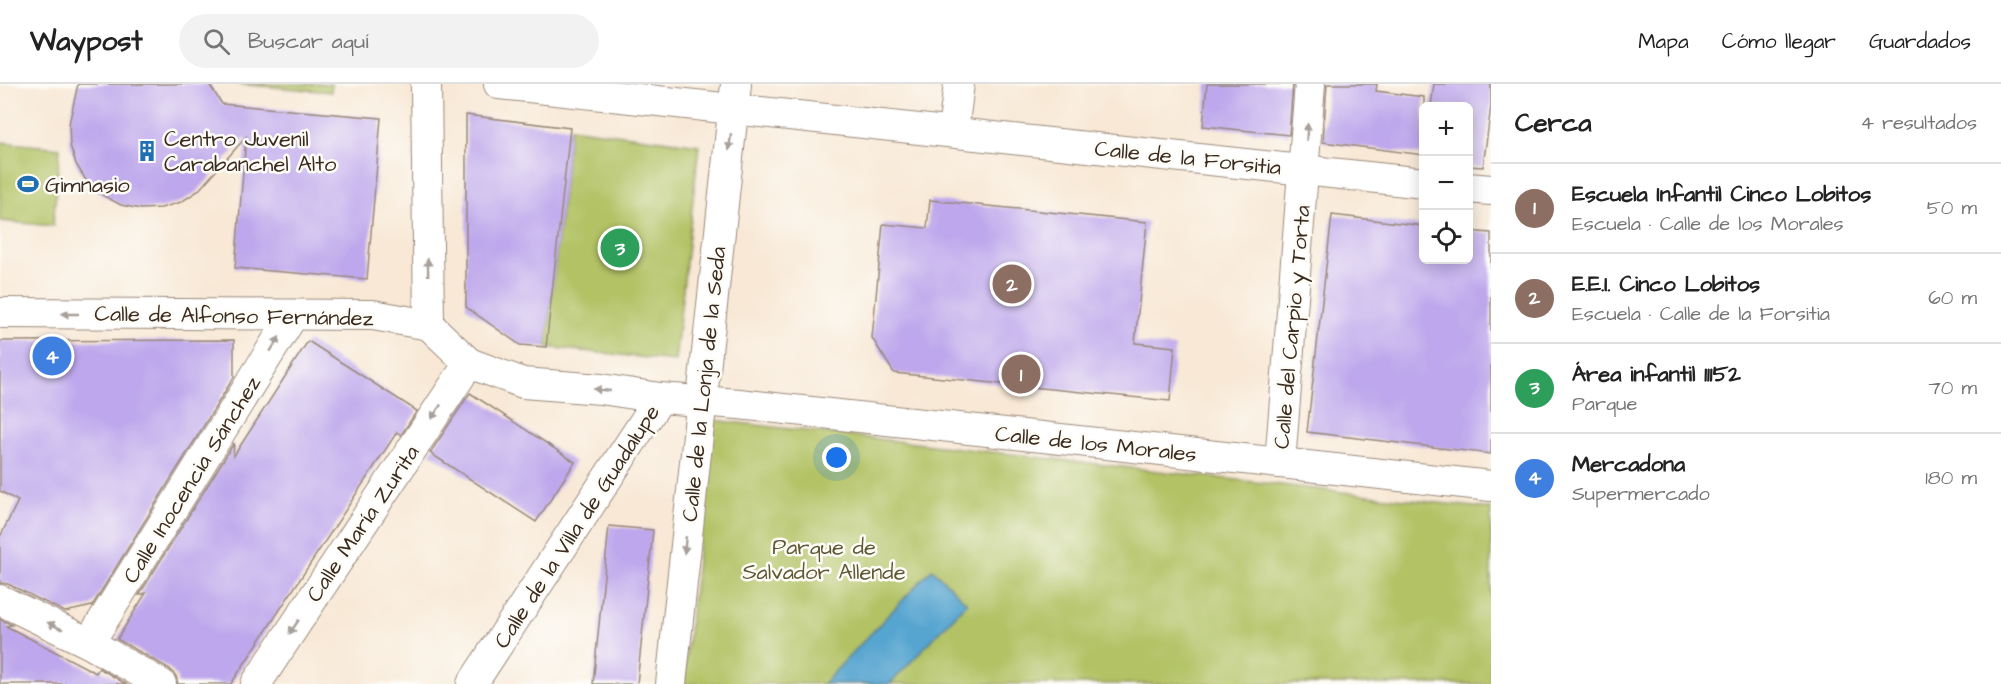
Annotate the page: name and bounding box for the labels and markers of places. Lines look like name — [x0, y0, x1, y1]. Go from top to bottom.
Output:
place label: Centro Juvenil Carabanchel Alto — [164, 124, 337, 180]
building icon: Centro Juvenil Carabanchel Alto — [135, 139, 159, 163]
place label: Gimnasio — [45, 170, 130, 201]
sports icon: Gimnasio — [16, 172, 40, 196]
pin: 3 — [600, 226, 640, 270]
pin: 2 — [992, 262, 1032, 306]
pin: 4 — [32, 334, 72, 378]
pin: 1 — [1002, 352, 1040, 396]

